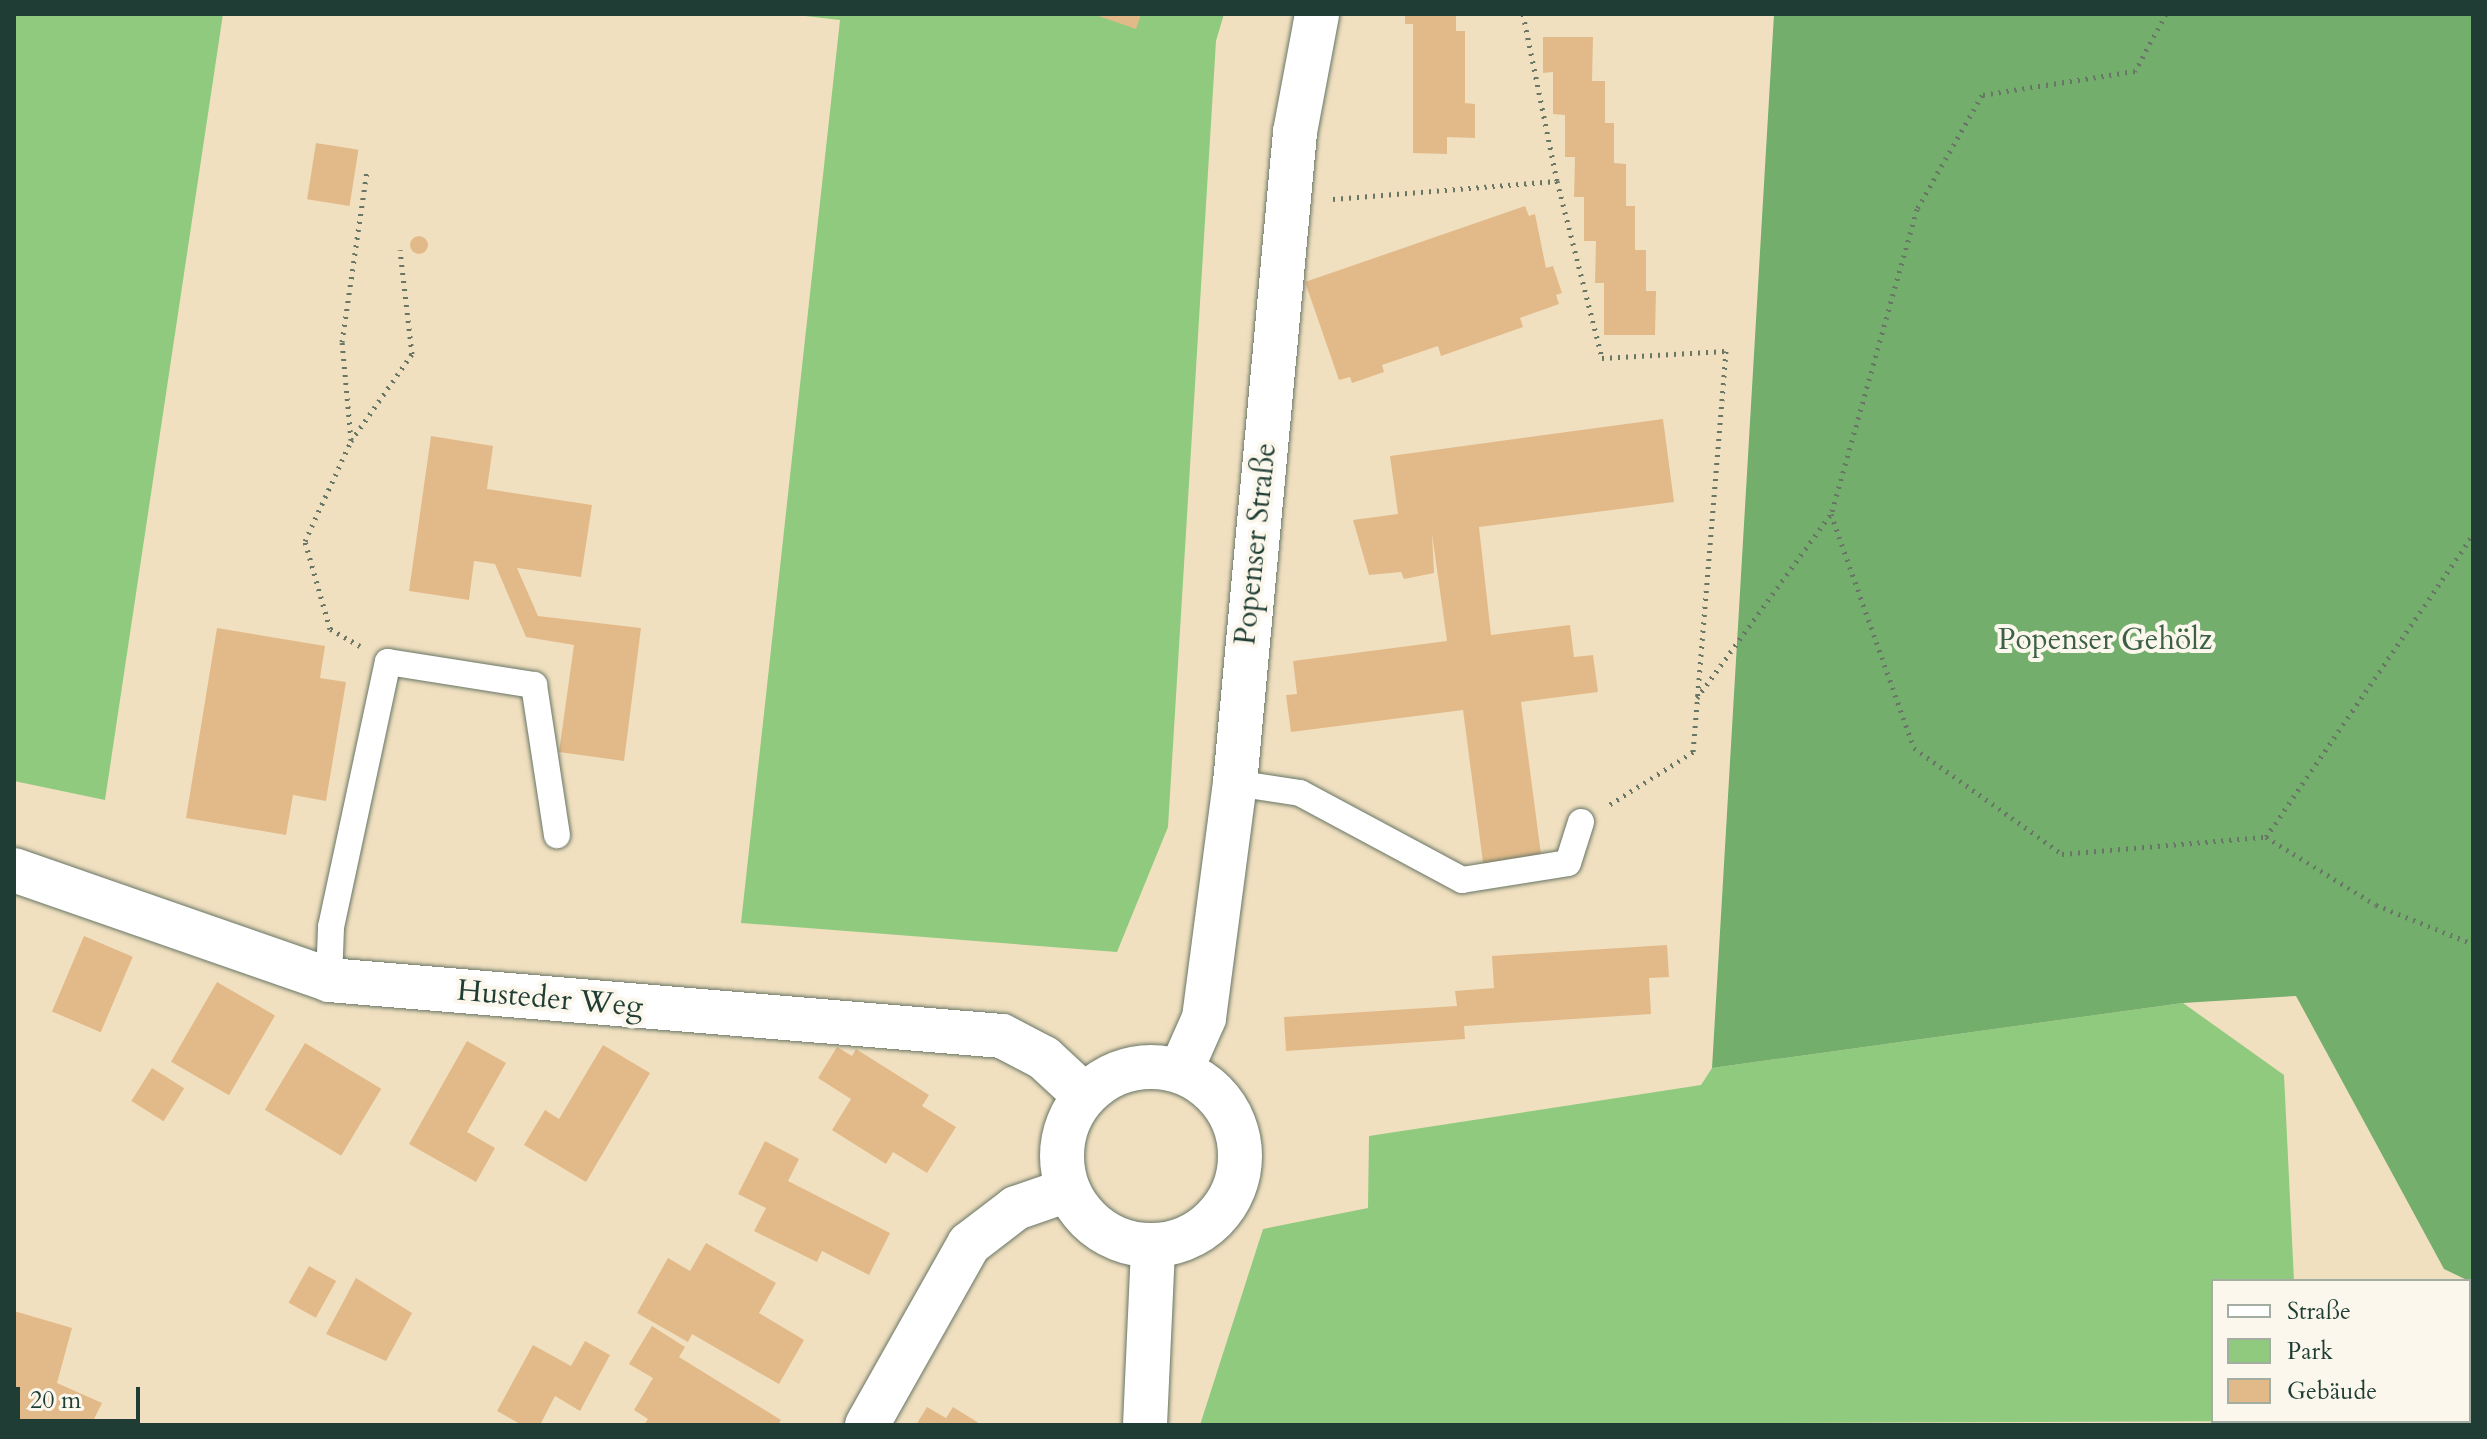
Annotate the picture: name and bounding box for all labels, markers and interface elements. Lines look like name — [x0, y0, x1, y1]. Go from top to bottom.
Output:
street label: Popenser Straße — [1227, 441, 1285, 647]
park label: Popenser Gehölz — [1998, 622, 2212, 658]
street label: Husteder Weg — [455, 973, 645, 1025]
legend — [2211, 1279, 2471, 1423]
text: Straße — [2287, 1295, 2351, 1328]
text: Park — [2287, 1335, 2333, 1368]
scale bar — [20, 1371, 144, 1421]
text: Gebäude — [2287, 1375, 2377, 1408]
text: 20 m — [30, 1384, 81, 1417]

